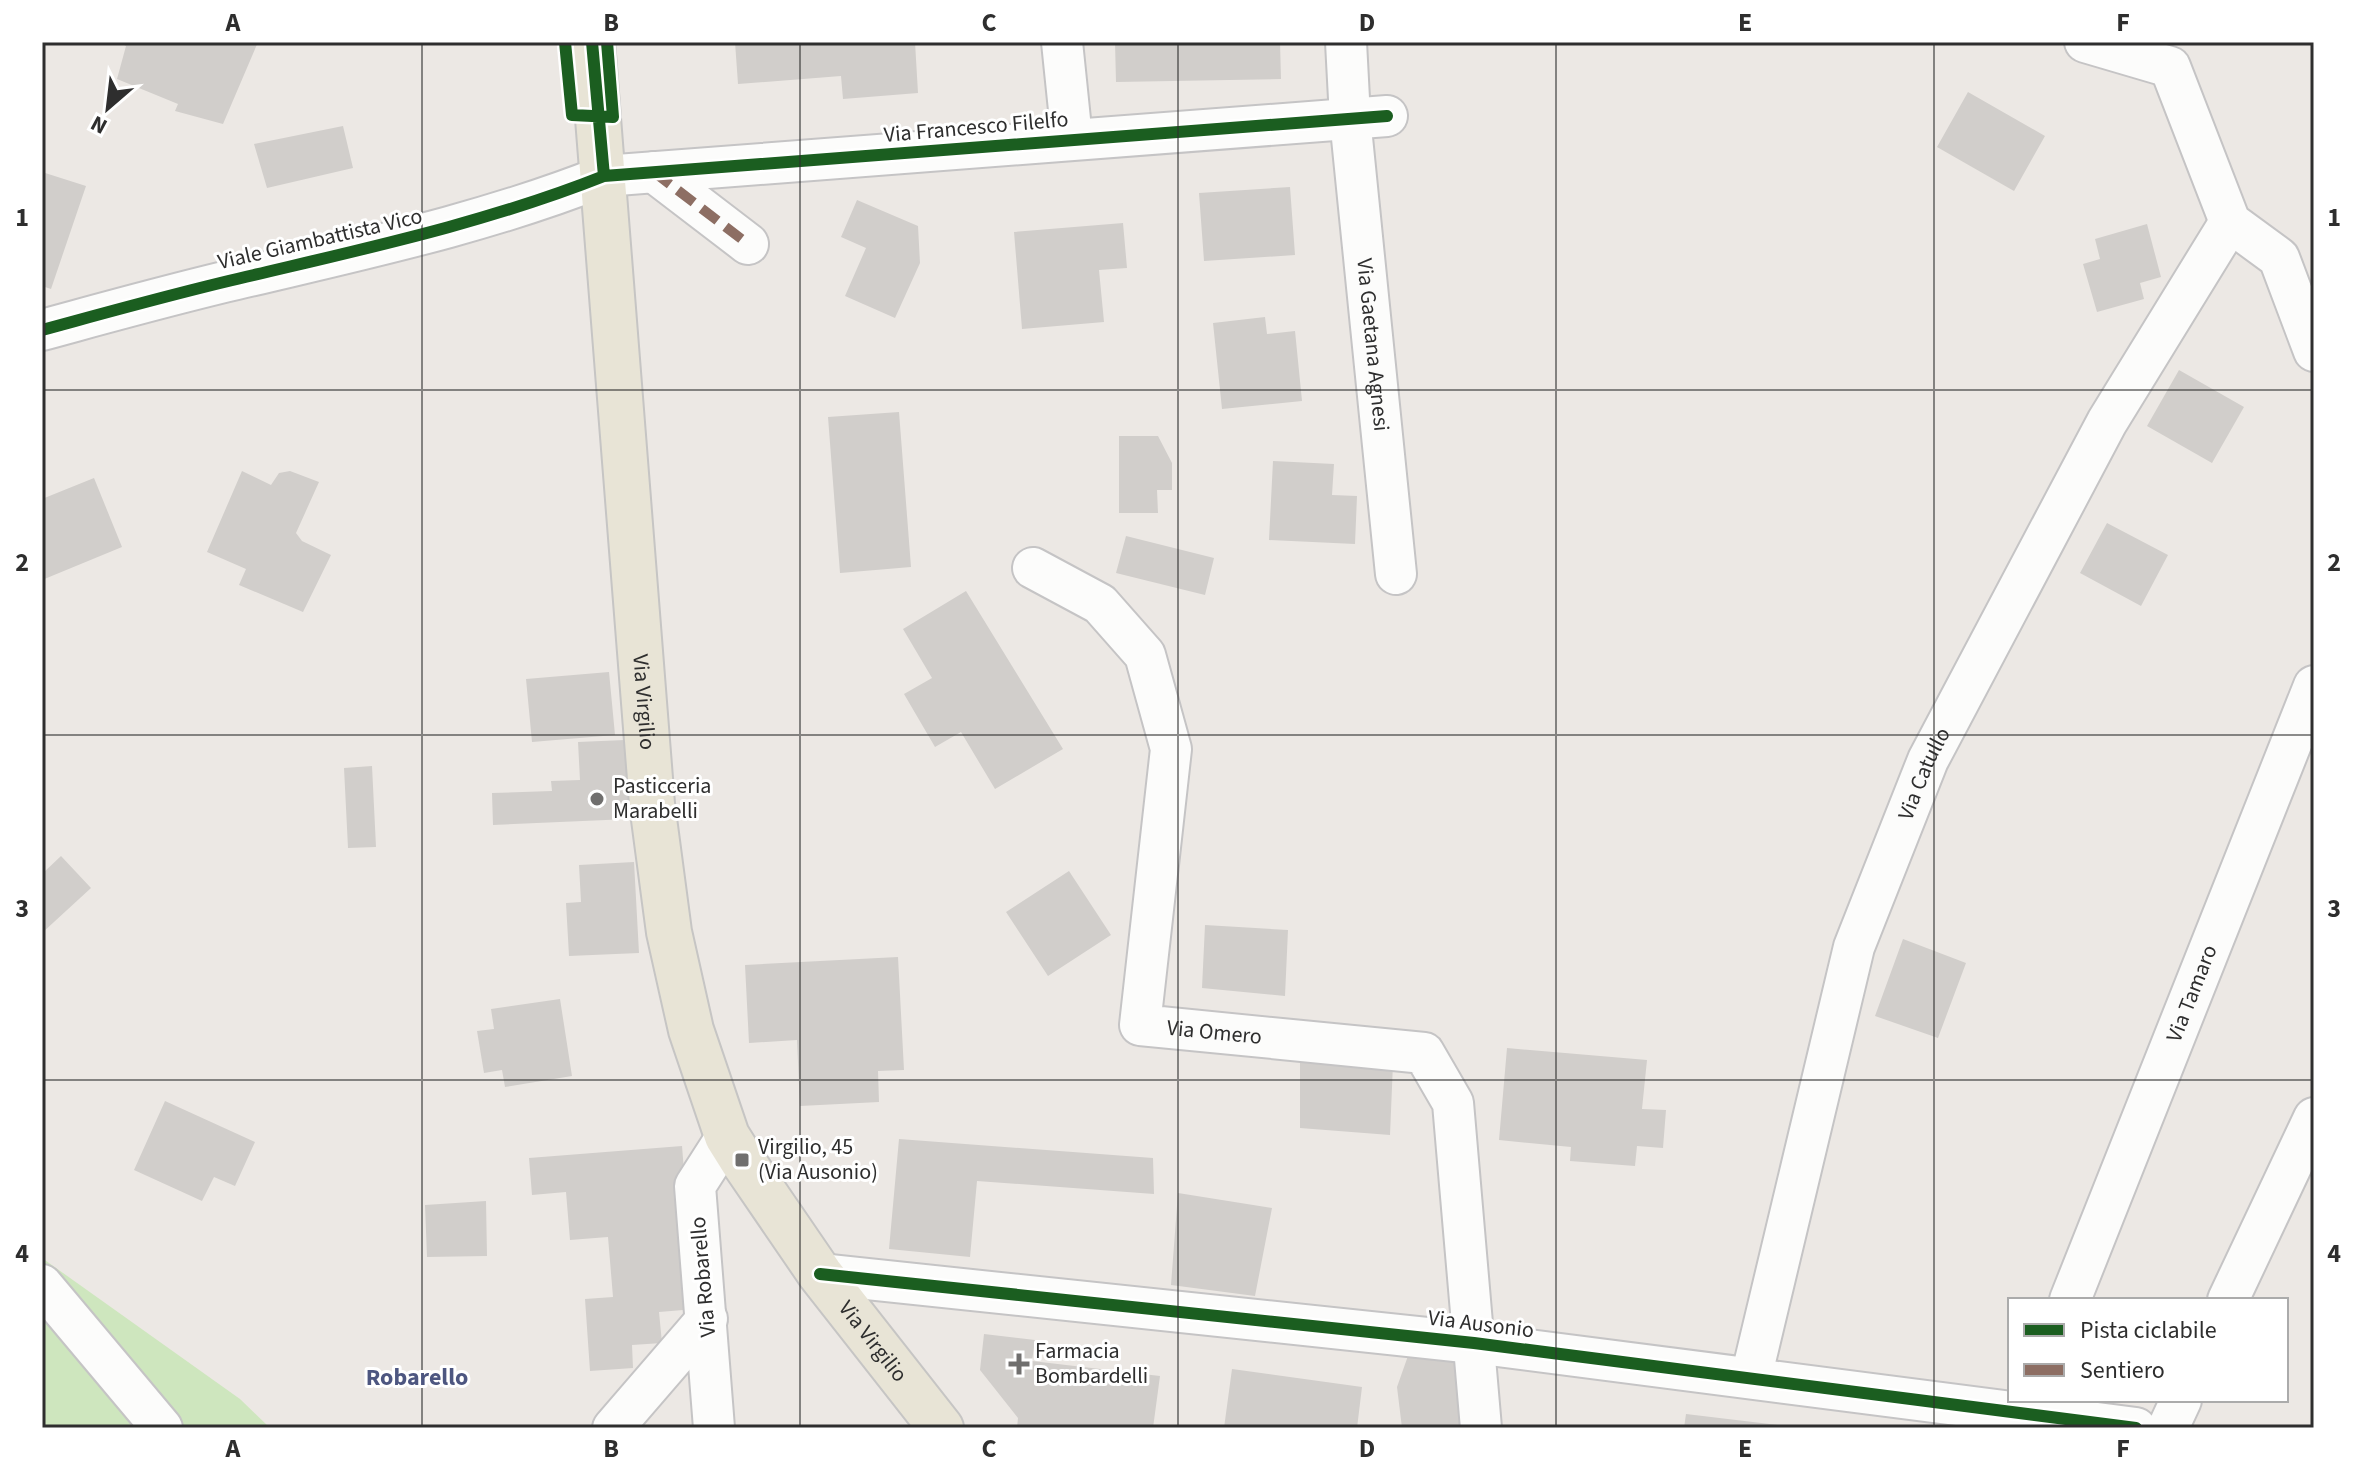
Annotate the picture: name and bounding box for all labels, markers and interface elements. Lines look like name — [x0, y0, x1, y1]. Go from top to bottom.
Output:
text: A — [225, 4, 242, 41]
text: B — [603, 4, 619, 41]
text: C — [981, 4, 997, 41]
text: D — [1359, 4, 1375, 41]
text: E — [1738, 4, 1752, 41]
text: F — [2116, 4, 2130, 41]
north arrow — [68, 68, 148, 148]
street label: Via Francesco Filelfo — [882, 103, 1070, 151]
text: N — [85, 107, 113, 142]
text: 1 — [15, 199, 29, 236]
text: 1 — [2327, 199, 2341, 236]
street label: Viale Giambattista Vico — [215, 200, 425, 278]
street label: Via Gaetana Agnesi — [1348, 257, 1398, 433]
text: 2 — [15, 544, 29, 581]
text: 2 — [2327, 544, 2341, 581]
street label: Via Virgilio — [624, 653, 664, 751]
street label: Via Catullo — [1890, 722, 1958, 825]
place label: Pasticceria Marabelli — [613, 770, 711, 827]
marker: Pasticceria Marabelli — [588, 790, 606, 808]
text: 3 — [15, 890, 29, 927]
text: 3 — [2327, 890, 2341, 927]
street label: Via Tamaro — [2158, 940, 2226, 1047]
street label: Via Omero — [1165, 1012, 1263, 1053]
place label: Virgilio, 45 (Via Ausonio) — [758, 1131, 878, 1188]
marker: Virgilio, 45 (Via Ausonio) — [733, 1151, 751, 1169]
street label: Via Robarello — [682, 1215, 724, 1339]
text: 4 — [15, 1235, 29, 1272]
text: 4 — [2327, 1235, 2341, 1272]
street label: Via Virgilio — [831, 1294, 915, 1389]
legend — [2008, 1298, 2288, 1402]
street label: Via Ausonio — [1426, 1302, 1536, 1346]
text: Pista ciclabile — [2080, 1313, 2217, 1348]
place label: Farmacia Bombardelli — [1035, 1335, 1148, 1392]
text: Sentiero — [2080, 1353, 2165, 1388]
marker: Farmacia Bombardelli — [1010, 1355, 1028, 1373]
district label: Robarello — [366, 1360, 468, 1395]
text: A — [225, 1430, 242, 1467]
text: B — [603, 1430, 619, 1467]
text: C — [981, 1430, 997, 1467]
text: D — [1359, 1430, 1375, 1467]
text: E — [1738, 1430, 1752, 1467]
text: F — [2116, 1430, 2130, 1467]

